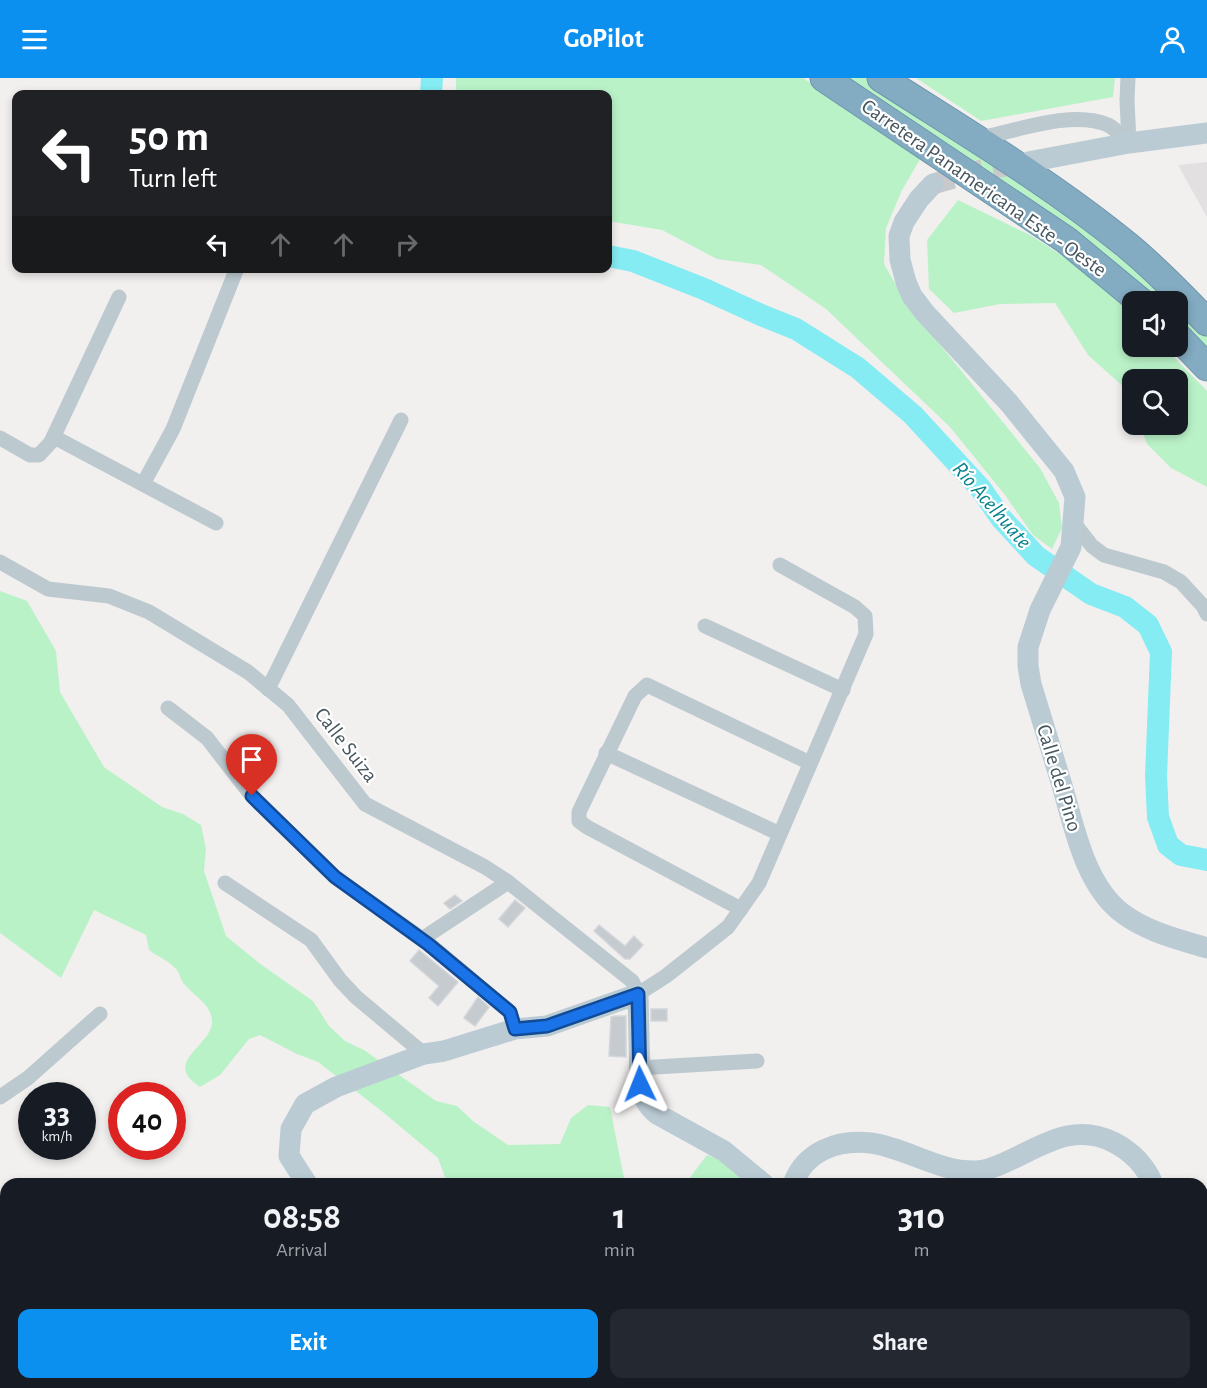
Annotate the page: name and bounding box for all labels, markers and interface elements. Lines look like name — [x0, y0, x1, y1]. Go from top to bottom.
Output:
icon: menu — [18, 23, 51, 56]
icon: person — [1156, 23, 1189, 56]
text: GoPilot — [563, 25, 644, 52]
street label: Carretera Panamericana Este - Oeste — [858, 95, 1110, 281]
icon: left — [30, 114, 108, 192]
text: 50 m — [129, 116, 209, 158]
text: Turn left — [129, 165, 217, 192]
icon: left — [201, 228, 234, 261]
icon: ahead — [264, 228, 297, 261]
icon: ahead — [327, 228, 360, 261]
icon: right — [390, 228, 423, 261]
map controls — [1122, 291, 1188, 435]
button: sound — [1122, 291, 1188, 357]
button: search — [1122, 369, 1188, 435]
water label: Río Acelhuate — [949, 457, 1035, 553]
street label: Calle Suiza — [311, 704, 382, 786]
street label: Calle del Pino — [1033, 722, 1085, 834]
pin — [226, 734, 277, 796]
icon: arrive — [235, 743, 268, 776]
position arrow — [608, 1052, 672, 1116]
speed limit sign: 40 — [108, 1082, 186, 1160]
text: 33 — [44, 1099, 70, 1129]
text: km/h — [42, 1129, 72, 1144]
text: 08:58 — [263, 1199, 341, 1235]
text: 1 — [613, 1199, 626, 1235]
text: 310 — [898, 1199, 945, 1235]
text: Arrival — [276, 1240, 328, 1260]
text: min — [604, 1240, 635, 1260]
text: m — [913, 1240, 929, 1260]
button: Exit — [18, 1309, 598, 1378]
button: Share — [610, 1309, 1190, 1378]

